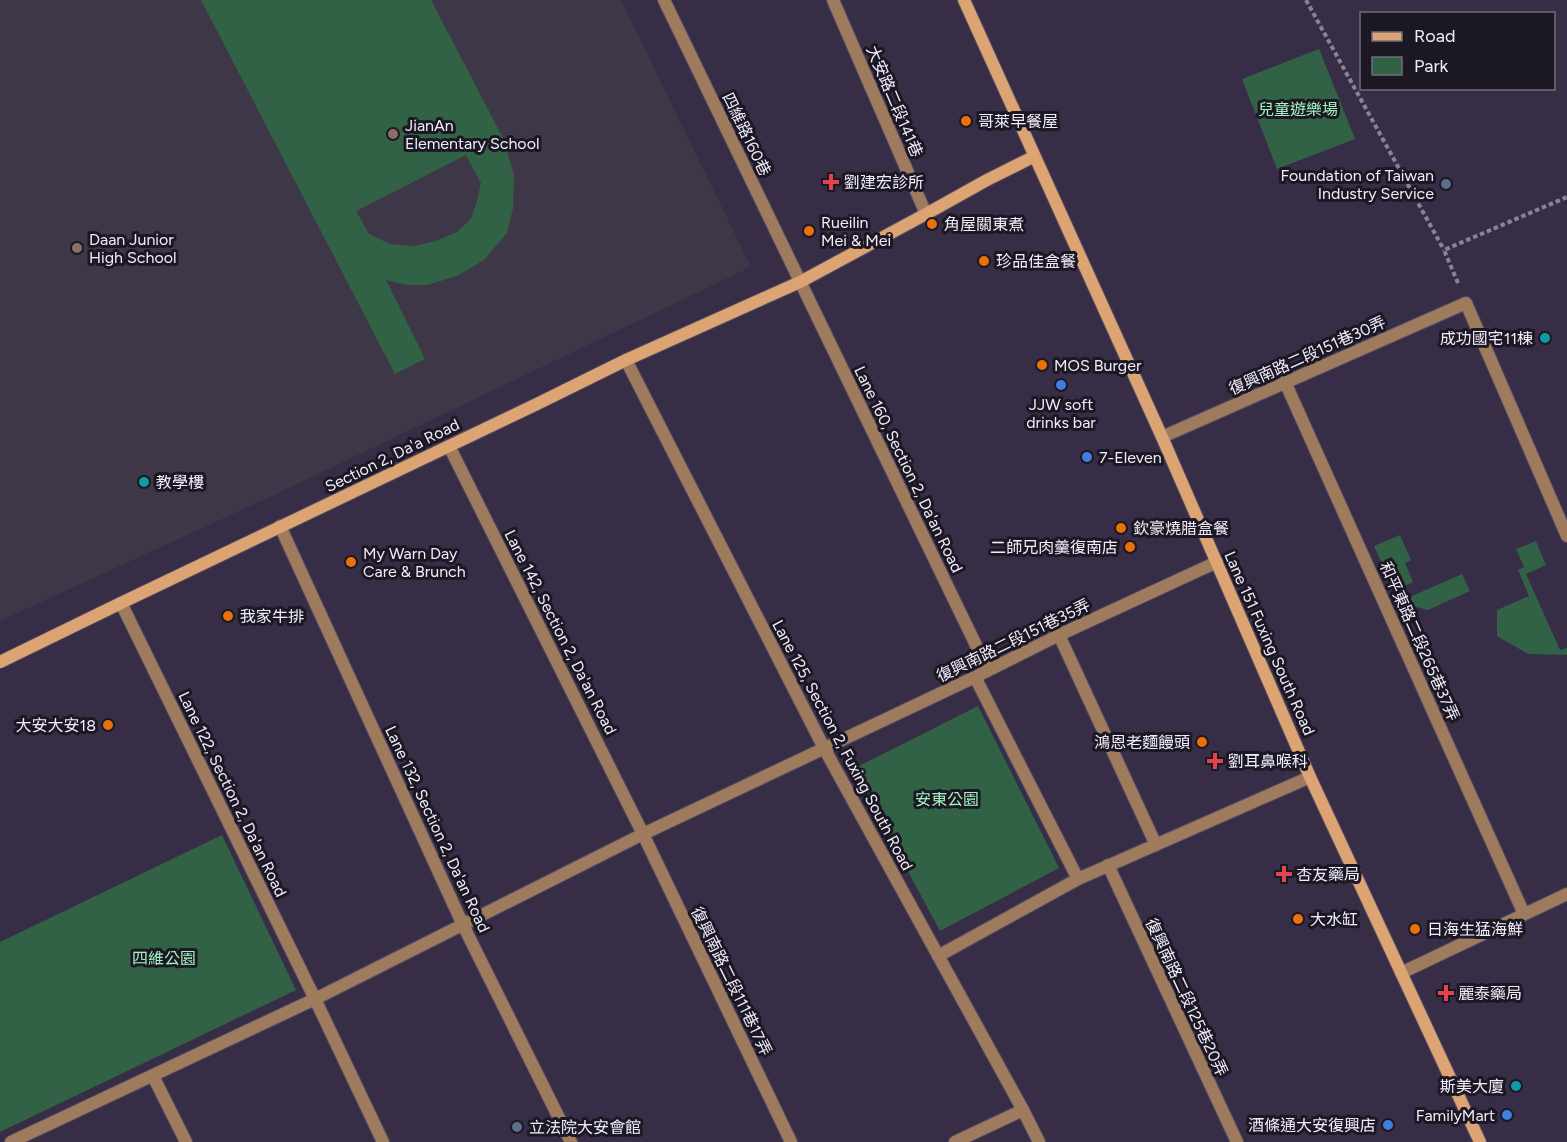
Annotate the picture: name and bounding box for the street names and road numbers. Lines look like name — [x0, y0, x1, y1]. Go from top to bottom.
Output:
street label: 大安路二段141巷 — [863, 43, 927, 160]
street label: 四維路160巷 — [718, 90, 775, 179]
street label: 復興南路二段151巷30弄 — [1226, 312, 1388, 399]
street label: Lane 160, Section 2, Da'an Road — [850, 363, 967, 576]
street label: Section 2, Da'a Road — [322, 415, 462, 496]
street label: Lane 142, Section 2, Da'an Road — [501, 527, 621, 738]
street label: Lane 151 Fuxing South Road — [1220, 548, 1319, 738]
street label: 和平東路二段265巷37弄 — [1376, 559, 1463, 724]
street label: 復興南路二段151巷35弄 — [933, 595, 1093, 686]
street label: Lane 125, Section 2, Fuxing South Road — [768, 617, 917, 874]
street label: Lane 122, Section 2, Da'an Road — [174, 688, 291, 900]
street label: Lane 132, Section 2, Da'an Road — [381, 723, 494, 936]
street label: 復興南路二段111巷17弄 — [687, 904, 776, 1059]
street label: 復興南路二段125巷20弄 — [1142, 915, 1231, 1079]

